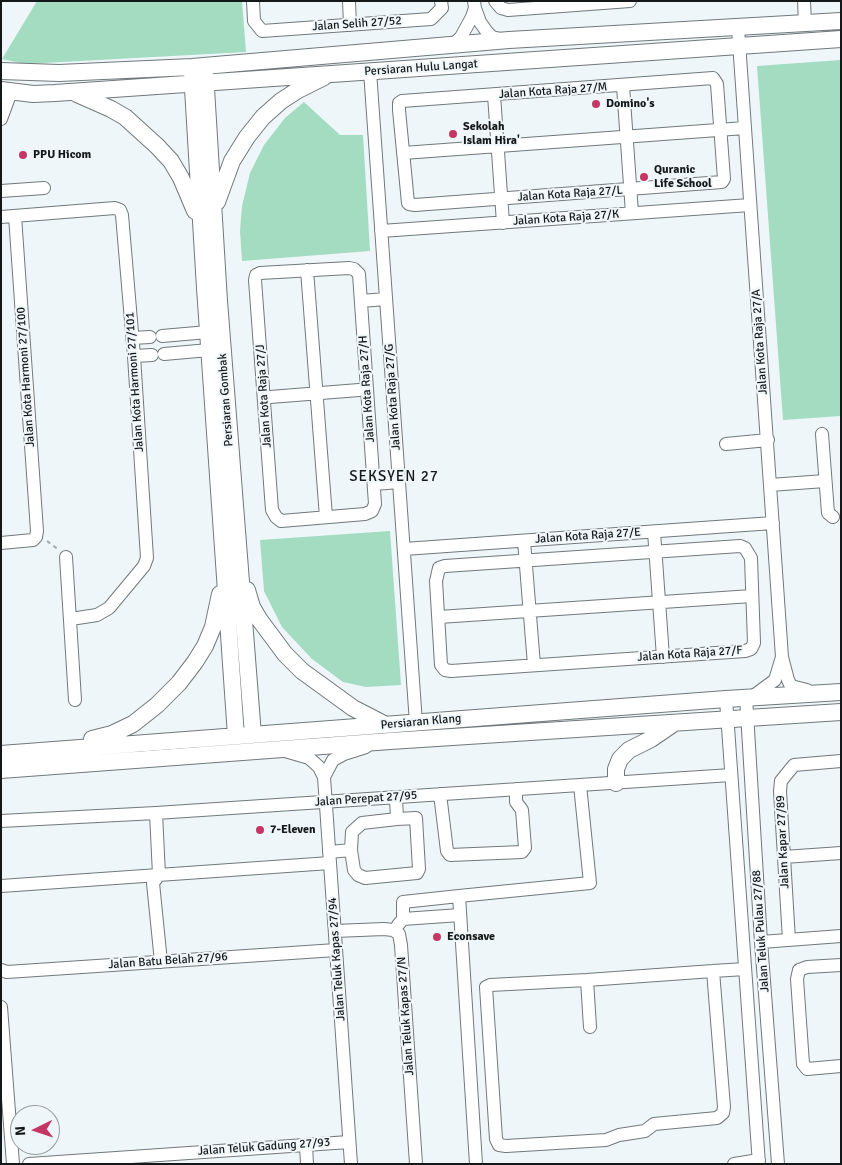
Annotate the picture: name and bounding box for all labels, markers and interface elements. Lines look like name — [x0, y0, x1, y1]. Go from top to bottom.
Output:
street label: Jalan Selih 27/52 — [312, 14, 402, 34]
street label: Persiaran Hulu Langat — [364, 57, 478, 79]
street label: Jalan Kota Raja 27/M — [498, 80, 608, 102]
place label: Domino's — [606, 97, 654, 111]
marker: Domino's — [590, 98, 602, 110]
place label: Sekolah Islam Hira' — [463, 120, 520, 148]
marker: Sekolah Islam Hira' — [447, 128, 459, 140]
place label: PPU Hicom — [33, 148, 91, 162]
marker: PPU Hicom — [17, 149, 29, 161]
place label: Quranic Life School — [654, 163, 712, 191]
marker: Quranic Life School — [638, 171, 650, 183]
street label: Jalan Kota Raja 27/L — [517, 183, 623, 205]
street label: Jalan Kota Raja 27/K — [512, 207, 620, 229]
street label: Jalan Kota Raja 27/A — [749, 289, 771, 395]
street label: Jalan Kota Harmoni 27/100 — [14, 307, 38, 447]
street label: Jalan Kota Harmoni 27/101 — [123, 312, 147, 452]
street label: Jalan Kota Raja 27/H — [356, 335, 378, 443]
street label: Jalan Kota Raja 27/G — [382, 343, 404, 451]
street label: Jalan Kota Raja 27/J — [253, 344, 275, 448]
street label: Persiaran Gombak — [216, 353, 236, 447]
district label: SEKSYEN 27 — [348, 468, 440, 486]
street label: Jalan Kota Raja 27/E — [535, 525, 641, 547]
street label: Jalan Kota Raja 27/F — [637, 643, 743, 665]
street label: Persiaran Klang — [380, 711, 462, 733]
street label: Jalan Perepat 27/95 — [314, 788, 418, 810]
street label: Jalan Kapar 27/89 — [773, 795, 793, 889]
place label: 7-Eleven — [270, 823, 316, 837]
marker: 7-Eleven — [254, 824, 266, 836]
street label: Jalan Teluk Pulau 27/88 — [750, 869, 772, 993]
street label: Jalan Teluk Kapas 27/94 — [325, 897, 349, 1021]
place label: Econsave — [447, 930, 495, 944]
marker: Econsave — [431, 931, 443, 943]
street label: Jalan Batu Belah 27/96 — [108, 950, 228, 972]
street label: Jalan Teluk Kapas 27/N — [395, 956, 417, 1076]
north arrow — [10, 1105, 60, 1155]
text: N — [12, 1126, 29, 1136]
street label: Jalan Teluk Gadung 27/93 — [197, 1135, 331, 1159]

